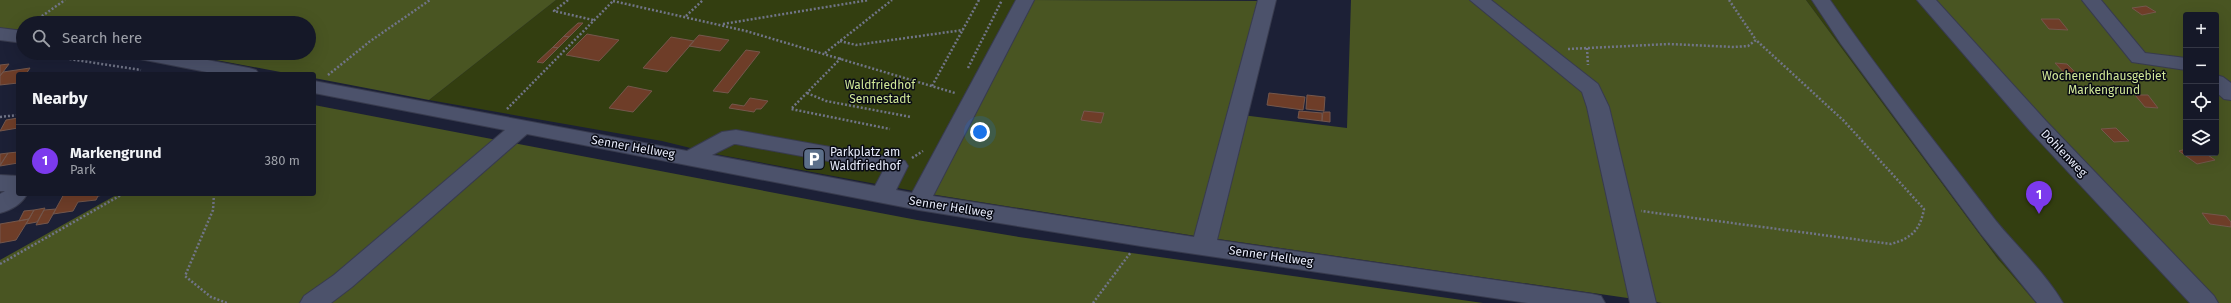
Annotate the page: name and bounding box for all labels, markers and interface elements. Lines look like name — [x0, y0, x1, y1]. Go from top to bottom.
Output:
map controls — [2183, 12, 2219, 156]
button: + — [2183, 12, 2219, 48]
search box — [16, 16, 316, 60]
icon: search — [30, 27, 52, 49]
text: Search here — [62, 29, 142, 47]
button: − — [2183, 48, 2219, 84]
park label: Wochenendhausgebiet Markengrund — [2042, 69, 2167, 97]
park label: Waldfriedhof Sennestadt — [845, 78, 916, 106]
button: locate — [2183, 84, 2219, 120]
text: Nearby — [32, 88, 87, 109]
button: layers — [2183, 120, 2219, 156]
your location — [970, 122, 990, 142]
street label: Dohlenweg — [2038, 126, 2090, 180]
street label: Senner Hellweg — [590, 133, 677, 161]
text: Markengrund — [70, 144, 162, 162]
place label: Parkplatz am Waldfriedhof — [830, 145, 901, 173]
parking icon: Parkplatz am Waldfriedhof — [801, 146, 827, 172]
text: 1 — [42, 153, 48, 168]
text: 380 m — [265, 153, 300, 168]
text: Park — [70, 162, 96, 177]
pin: 1 — [2026, 181, 2052, 214]
street label: Senner Hellweg — [908, 193, 995, 221]
street label: Senner Hellweg — [1228, 243, 1315, 269]

